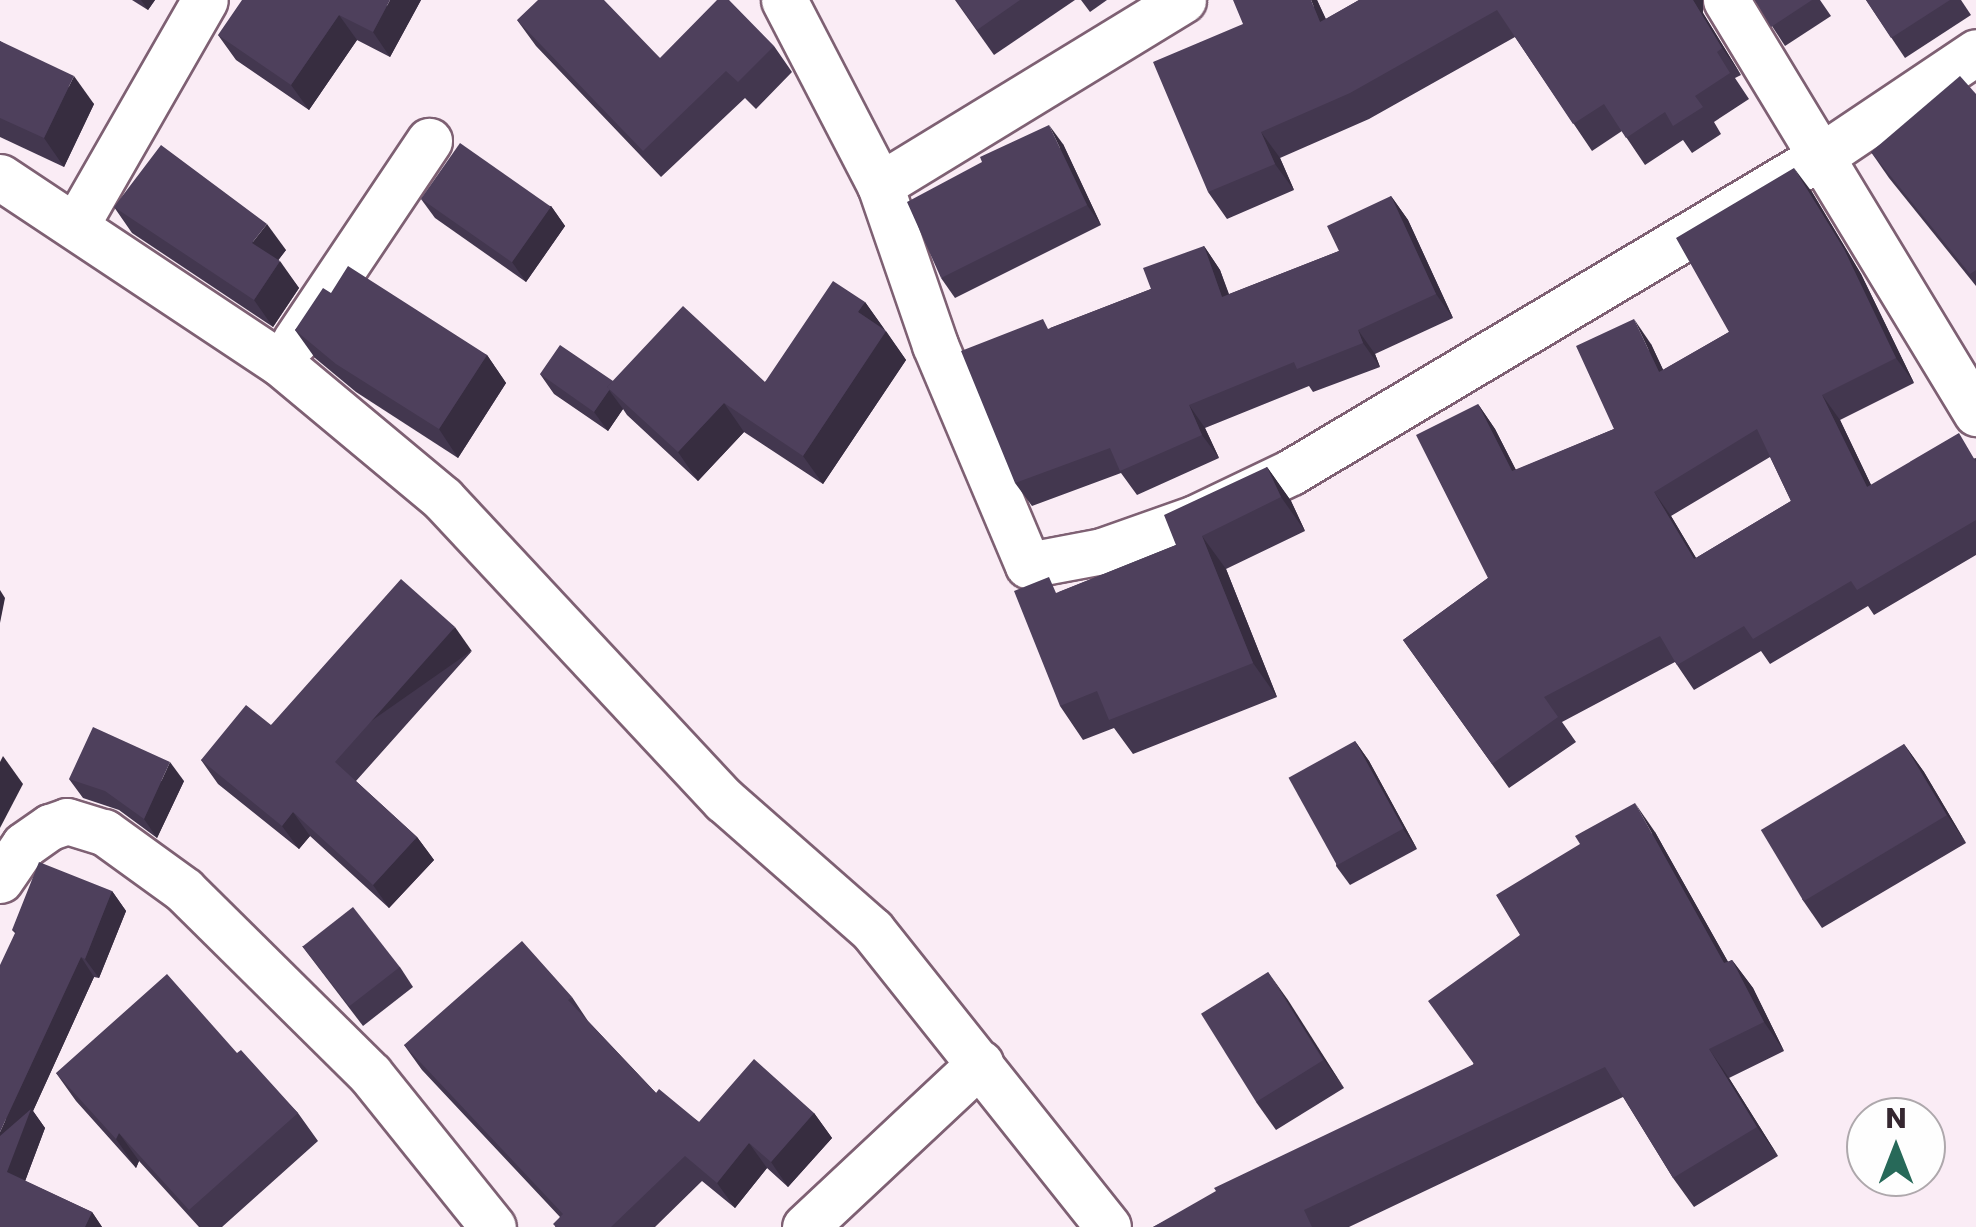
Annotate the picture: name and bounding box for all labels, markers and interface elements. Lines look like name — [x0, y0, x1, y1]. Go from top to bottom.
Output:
north arrow — [1846, 1097, 1946, 1197]
text: N — [1885, 1099, 1907, 1138]

